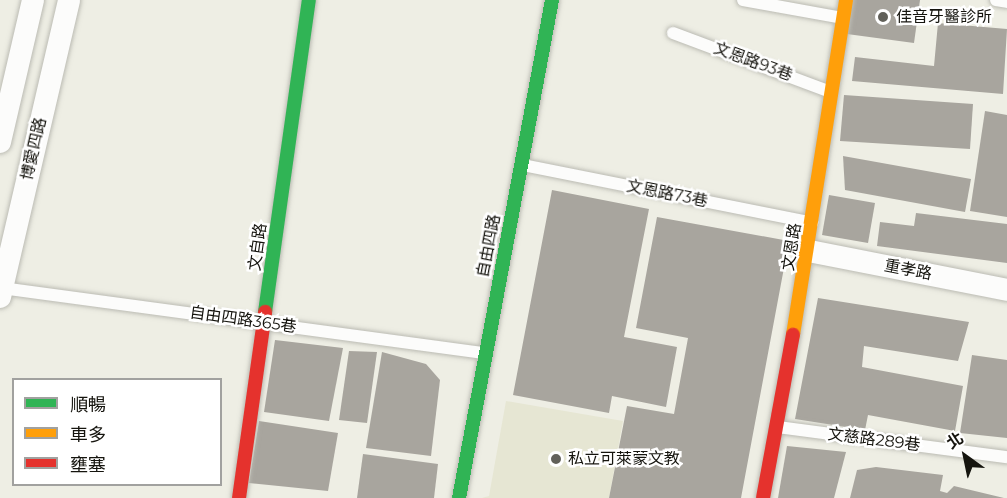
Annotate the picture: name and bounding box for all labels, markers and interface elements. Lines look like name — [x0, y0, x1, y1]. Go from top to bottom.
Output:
place label: 佳音牙醫診所 — [896, 7, 992, 27]
marker: 佳音牙醫診所 — [874, 8, 892, 26]
street label: 文恩路93巷 — [711, 39, 795, 85]
street label: 博愛四路 — [17, 116, 51, 182]
street label: 文恩路73巷 — [625, 177, 709, 211]
street label: 自由四路 — [473, 213, 505, 279]
street label: 文自路 — [245, 222, 271, 272]
street label: 文恩路 — [779, 222, 805, 272]
street label: 重孝路 — [883, 256, 933, 284]
street label: 自由四路365巷 — [188, 303, 298, 337]
legend — [12, 378, 222, 486]
text: 順暢 — [70, 394, 106, 416]
text: 車多 — [70, 424, 106, 446]
street label: 文慈路289巷 — [827, 425, 921, 455]
north arrow — [935, 426, 995, 486]
text: 北 — [943, 428, 967, 453]
place label: 私立可萊蒙文教 — [568, 449, 680, 469]
marker: 私立可萊蒙文教 — [549, 452, 563, 466]
text: 壅塞 — [70, 454, 106, 476]

